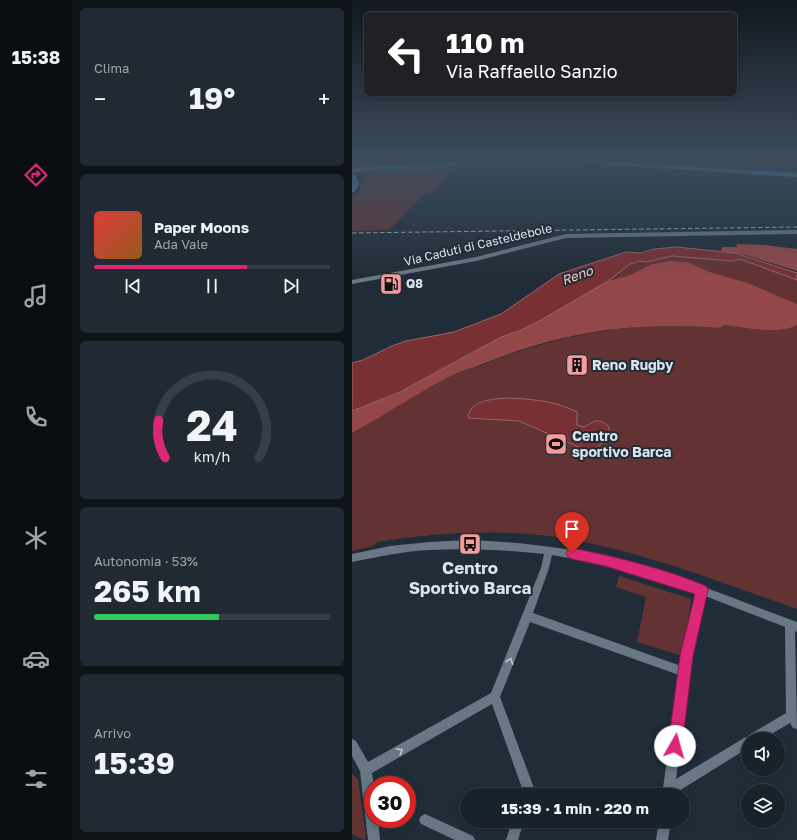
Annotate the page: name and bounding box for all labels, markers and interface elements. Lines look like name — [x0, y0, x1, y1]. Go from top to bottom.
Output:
text: 110 m — [446, 26, 525, 59]
icon: left — [380, 28, 432, 80]
text: 15:38 — [12, 46, 60, 68]
text: Clima — [94, 60, 129, 76]
text: Via Raffaello Sanzio — [446, 60, 618, 82]
text: 19° — [189, 80, 235, 116]
text: − — [94, 85, 106, 112]
text: + — [318, 85, 330, 112]
icon: directions — [22, 161, 50, 189]
text: Paper Moons — [154, 218, 249, 236]
street label: Via Caduti di Casteldebole — [402, 220, 553, 269]
text: Ada Vale — [154, 236, 208, 252]
water label: Reno — [559, 262, 596, 288]
fuel station icon: Q8 — [378, 271, 404, 297]
icon: previous — [122, 275, 144, 297]
icon: pause — [201, 275, 223, 297]
icon: next — [280, 275, 302, 297]
place label: Q8 — [406, 276, 423, 291]
icon: music — [22, 282, 50, 310]
building icon: Reno Rugby — [564, 352, 590, 378]
place label: Reno Rugby — [592, 356, 674, 373]
text: 24 — [186, 400, 238, 450]
icon: phone — [22, 403, 50, 431]
place label: Centro sportivo Barca — [572, 427, 671, 460]
sports icon: Centro sportivo Barca — [543, 431, 569, 457]
text: km/h — [194, 448, 230, 465]
pin — [555, 512, 589, 553]
icon: arrive — [561, 518, 583, 540]
icon: climate — [22, 524, 50, 552]
bus stop icon: Centro Sportivo Barca — [457, 531, 483, 557]
text: Autonomia · 53% — [94, 553, 198, 569]
place label: Centro Sportivo Barca — [409, 557, 531, 598]
text: 265 km — [94, 573, 201, 609]
icon: car — [22, 645, 50, 673]
one-way arrow — [505, 657, 513, 664]
text: Arrivo — [94, 725, 131, 741]
position arrow — [654, 725, 696, 767]
map controls — [741, 732, 785, 828]
button: sound — [741, 732, 785, 776]
text: 15:39 — [94, 745, 175, 781]
one-way arrow — [396, 748, 403, 755]
icon: filters — [22, 765, 50, 793]
speed limit sign: 30 — [364, 776, 416, 828]
button: layers — [741, 784, 785, 828]
text: 15:39 · 1 min · 220 m — [501, 799, 649, 817]

